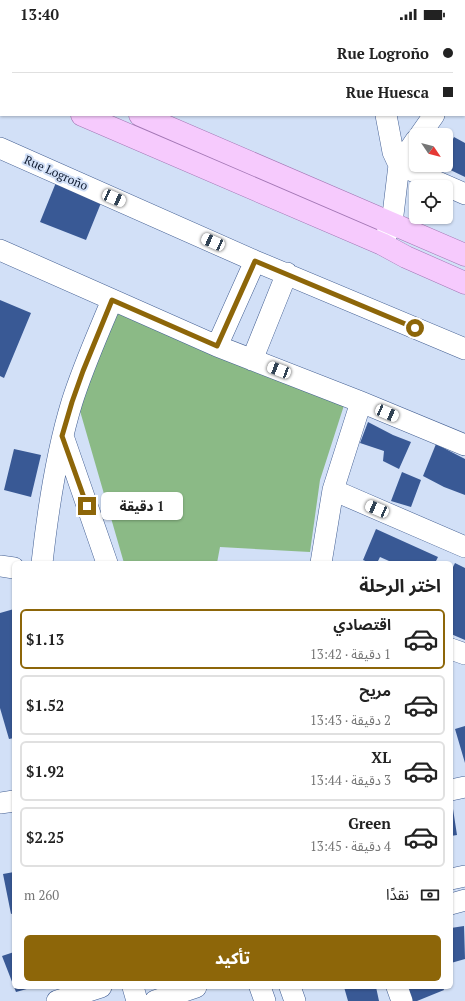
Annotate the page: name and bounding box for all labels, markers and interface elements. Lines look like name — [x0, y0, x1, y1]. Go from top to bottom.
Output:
text: 13:40 — [20, 4, 59, 24]
text: Rue Logroño — [337, 43, 429, 63]
text: Rue Huesca — [346, 82, 429, 102]
north arrow — [409, 128, 453, 172]
map controls — [409, 128, 453, 224]
street label: Rue Logroño — [22, 152, 91, 193]
button: locate — [409, 180, 453, 224]
car — [101, 188, 127, 208]
car — [200, 232, 226, 252]
route start — [406, 319, 424, 337]
car — [266, 360, 292, 380]
car — [374, 403, 400, 423]
callout: 1 دقيقة — [101, 492, 183, 520]
route end — [78, 497, 96, 515]
text: 1 دقيقة — [120, 497, 164, 515]
car — [364, 499, 390, 519]
text: اختر الرحلة — [359, 573, 441, 597]
text: اقتصادي — [333, 614, 391, 634]
icon: car — [403, 621, 439, 657]
text: $1.13 — [26, 629, 64, 649]
text: 1 دقيقة · 13:42 — [310, 645, 391, 663]
text: مريح — [359, 680, 391, 700]
icon: car — [403, 687, 439, 723]
text: $1.52 — [26, 695, 64, 715]
text: 2 دقيقة · 13:43 — [310, 711, 391, 729]
text: XL — [371, 747, 391, 767]
icon: car — [403, 753, 439, 789]
text: $1.92 — [26, 761, 64, 781]
text: 3 دقيقة · 13:44 — [310, 771, 391, 789]
text: Green — [348, 813, 391, 833]
icon: car — [403, 819, 439, 855]
text: $2.25 — [26, 827, 64, 847]
text: 4 دقيقة · 13:45 — [310, 837, 391, 855]
text: نقدًا — [386, 884, 409, 904]
icon: cash — [419, 884, 441, 906]
text: 260 m — [24, 886, 59, 904]
button: تأكيد — [24, 935, 441, 981]

